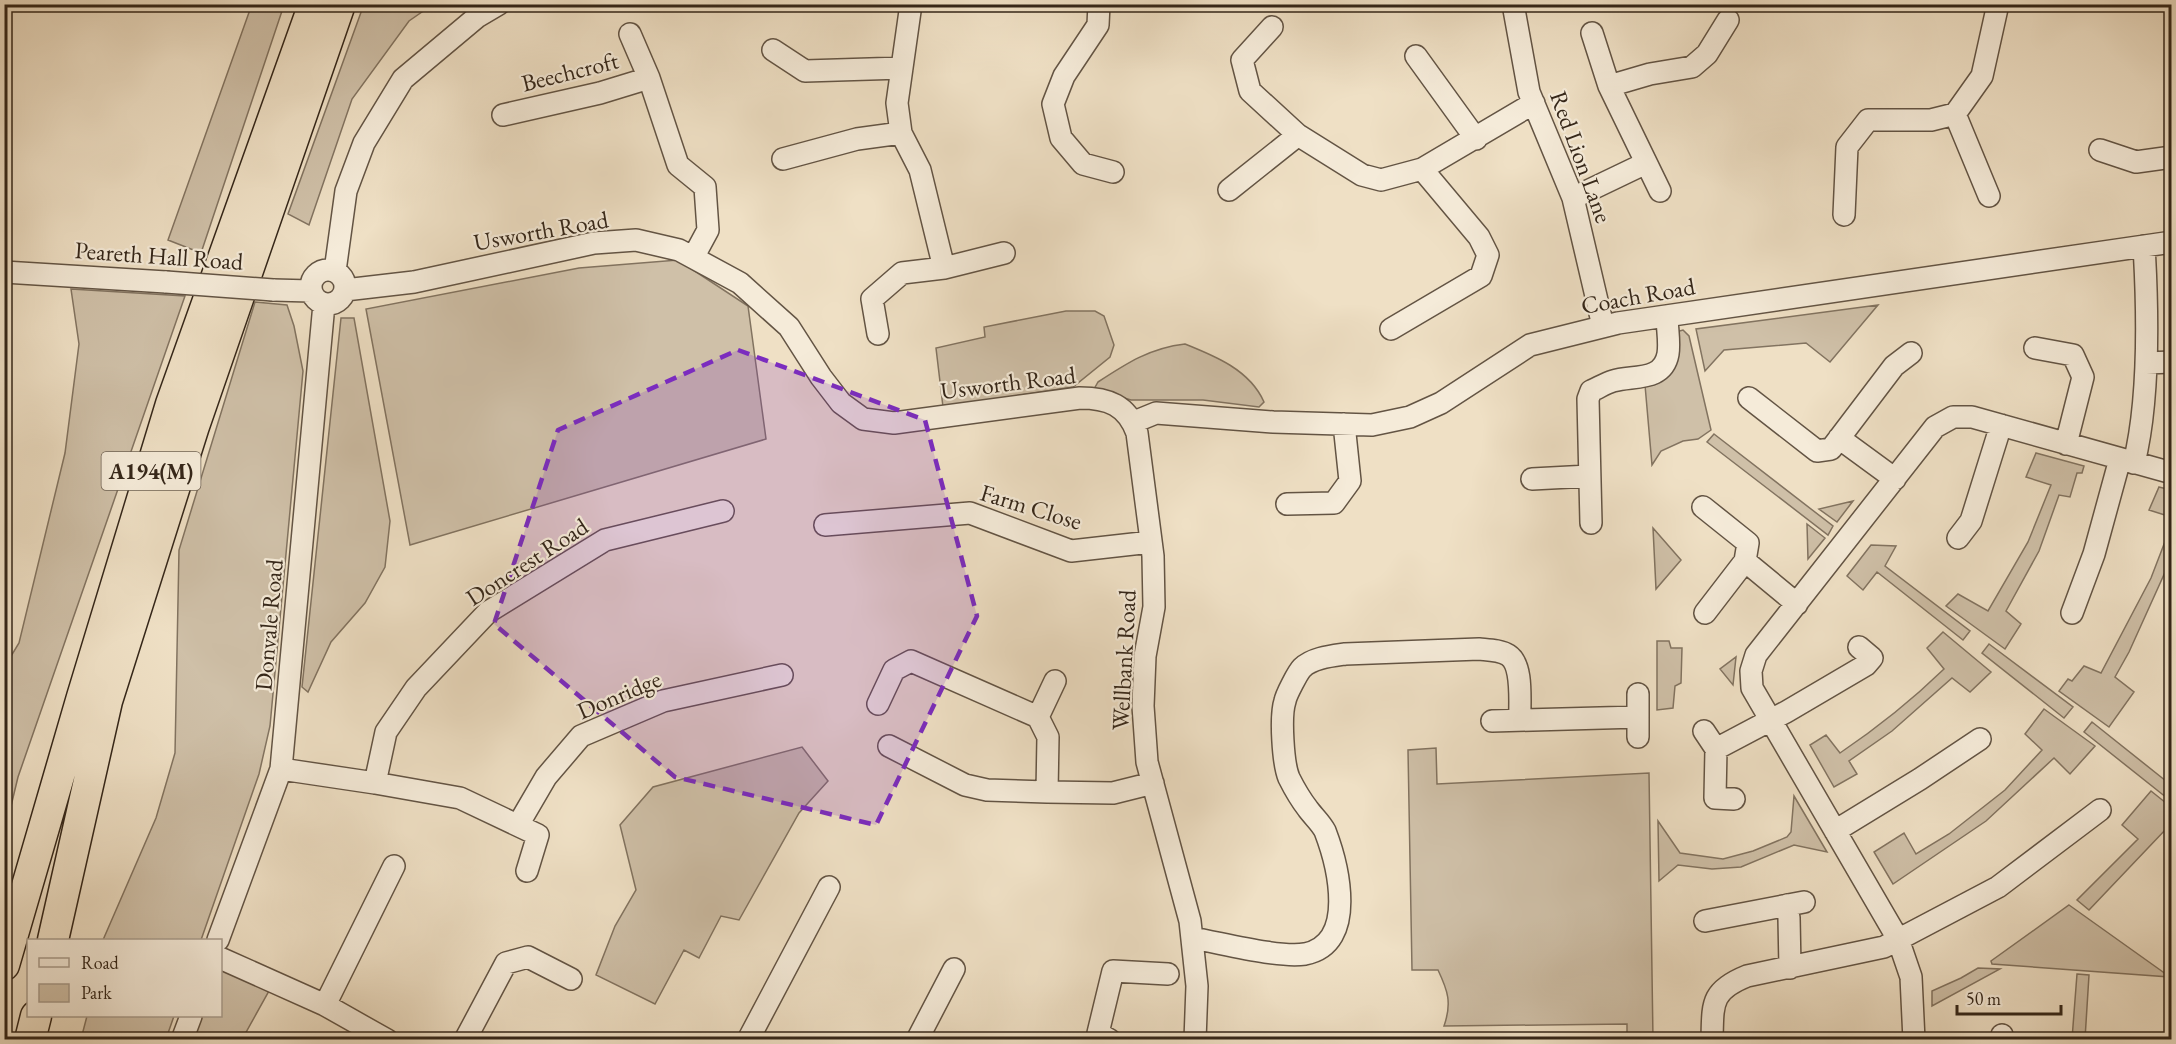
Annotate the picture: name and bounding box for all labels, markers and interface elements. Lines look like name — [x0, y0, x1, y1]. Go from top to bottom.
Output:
street label: Beechcroft — [518, 44, 622, 99]
street label: Red Lion Lane — [1543, 87, 1620, 227]
street label: Usworth Road — [471, 203, 611, 258]
street label: Peareth Hall Road — [74, 234, 245, 277]
street label: Coach Road — [1579, 270, 1698, 321]
street label: Usworth Road — [938, 359, 1078, 406]
road number: A194(M) — [102, 452, 201, 490]
street label: Farm Close — [977, 476, 1086, 537]
street label: Doncrest Road — [460, 510, 594, 613]
street label: Donvale Road — [247, 557, 290, 692]
street label: Wellbank Road — [1104, 588, 1143, 731]
street label: Donridge — [572, 663, 666, 726]
legend — [27, 939, 222, 1017]
text: Road — [81, 951, 120, 974]
scale bar — [1957, 978, 2060, 1016]
text: Park — [81, 981, 112, 1004]
text: 50 m — [1966, 987, 2001, 1010]

